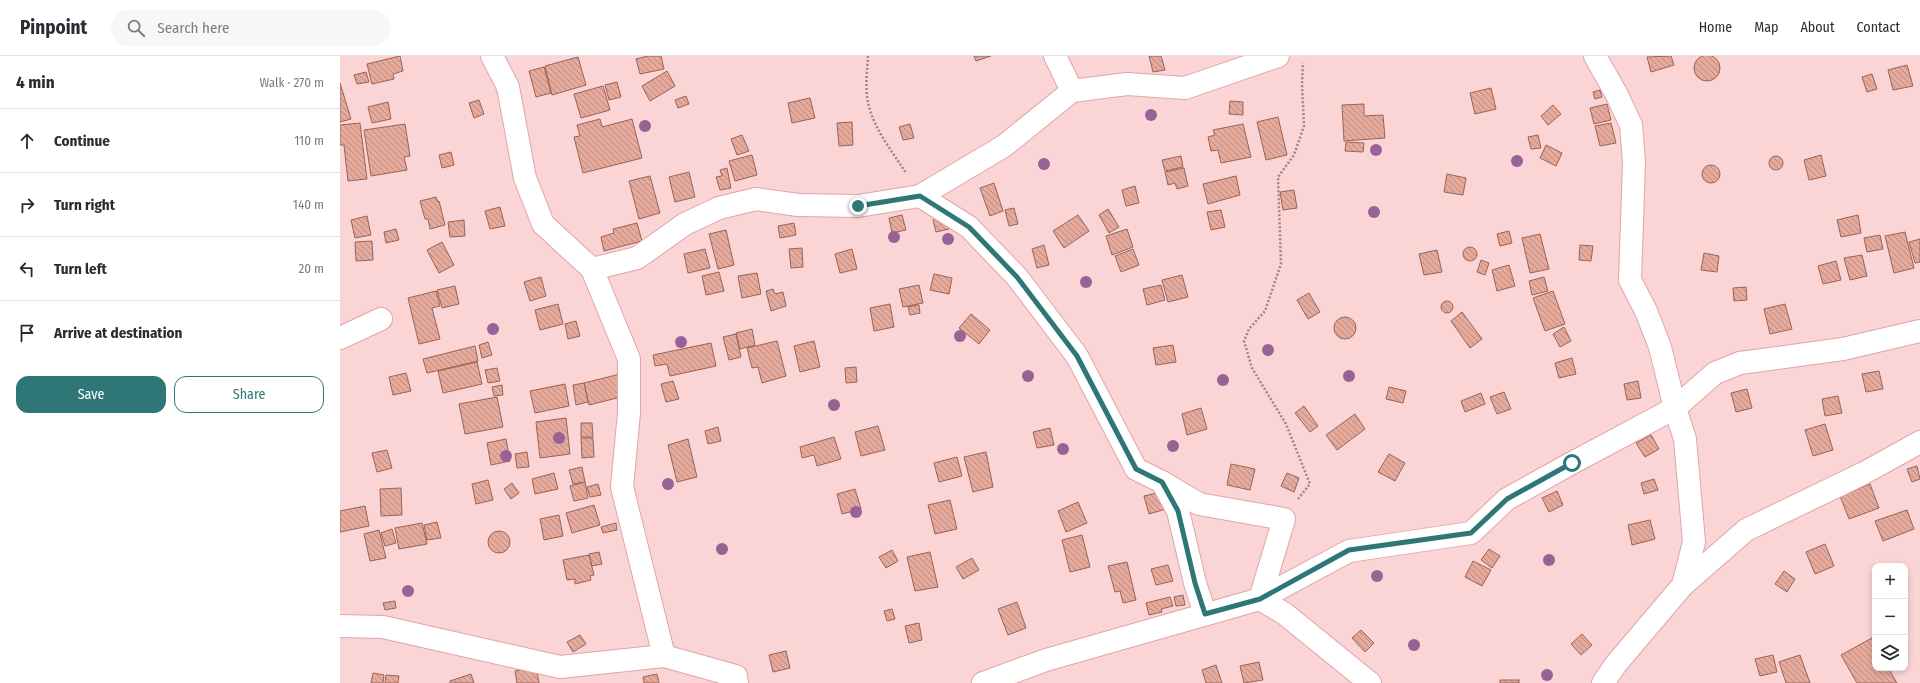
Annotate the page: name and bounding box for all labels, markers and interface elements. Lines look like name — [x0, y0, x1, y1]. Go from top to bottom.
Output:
search box — [111, 10, 391, 46]
text: Pinpoint — [20, 16, 87, 39]
icon: search — [125, 17, 147, 39]
text: Search here — [157, 19, 230, 37]
text: Home — [1699, 19, 1732, 36]
text: Map — [1754, 19, 1778, 36]
text: About — [1800, 19, 1835, 36]
text: Contact — [1857, 19, 1900, 36]
text: 4 min — [16, 72, 55, 93]
text: Walk · 270 m — [259, 75, 324, 90]
icon: ahead — [16, 130, 38, 152]
text: Continue — [54, 132, 110, 150]
text: 110 m — [294, 133, 324, 148]
icon: right — [16, 194, 38, 216]
text: Turn right — [54, 196, 115, 214]
text: 140 m — [293, 197, 324, 212]
route end — [849, 197, 867, 215]
icon: left — [16, 258, 38, 280]
text: Turn left — [54, 260, 107, 278]
text: 20 m — [298, 261, 324, 276]
icon: arrive — [16, 322, 38, 344]
text: Arrive at destination — [54, 324, 182, 342]
button: Save — [16, 376, 166, 413]
button: Share — [174, 376, 324, 413]
route start — [1563, 454, 1581, 472]
map controls — [1872, 563, 1908, 671]
button: + — [1872, 563, 1908, 599]
button: − — [1872, 599, 1908, 635]
button: layers — [1872, 635, 1908, 671]

